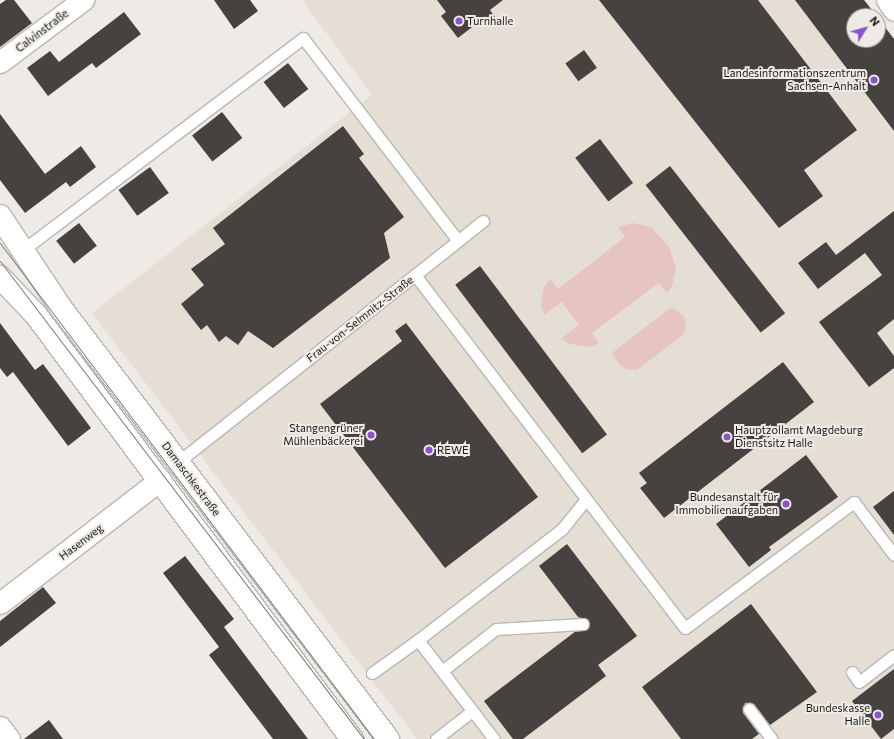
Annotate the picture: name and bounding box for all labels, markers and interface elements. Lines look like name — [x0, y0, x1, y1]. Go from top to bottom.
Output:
street label: Calvinstraße — [13, 7, 71, 55]
north arrow — [846, 8, 886, 48]
place label: Turnhalle — [467, 14, 513, 28]
text: N — [868, 14, 883, 28]
marker: Turnhalle — [454, 16, 464, 26]
place label: Landesinformationszentrum Sachsen-Anhalt — [724, 67, 866, 93]
marker: Landesinformationszentrum Sachsen-Anhalt — [869, 75, 879, 85]
street label: Frau-von-Selmnitz-Straße — [304, 273, 416, 365]
place label: Stangengrüner Mühlenbäckerei — [283, 422, 363, 448]
place label: Hauptzollamt Magdeburg Dienstsitz Halle — [735, 424, 863, 450]
marker: Stangengrüner Mühlenbäckerei — [366, 430, 376, 440]
marker: Hauptzollamt Magdeburg Dienstsitz Halle — [722, 432, 732, 442]
street label: Damaschkestraße — [159, 439, 223, 519]
place label: REWE — [437, 443, 469, 457]
marker: REWE — [424, 445, 434, 455]
place label: Bundesanstalt für Immobilienaufgaben — [676, 491, 778, 517]
marker: Bundesanstalt für Immobilienaufgaben — [781, 499, 791, 509]
street label: Hasenweg — [57, 521, 105, 563]
place label: Bundeskasse Halle — [806, 702, 870, 728]
marker: Bundeskasse Halle — [873, 710, 883, 720]

